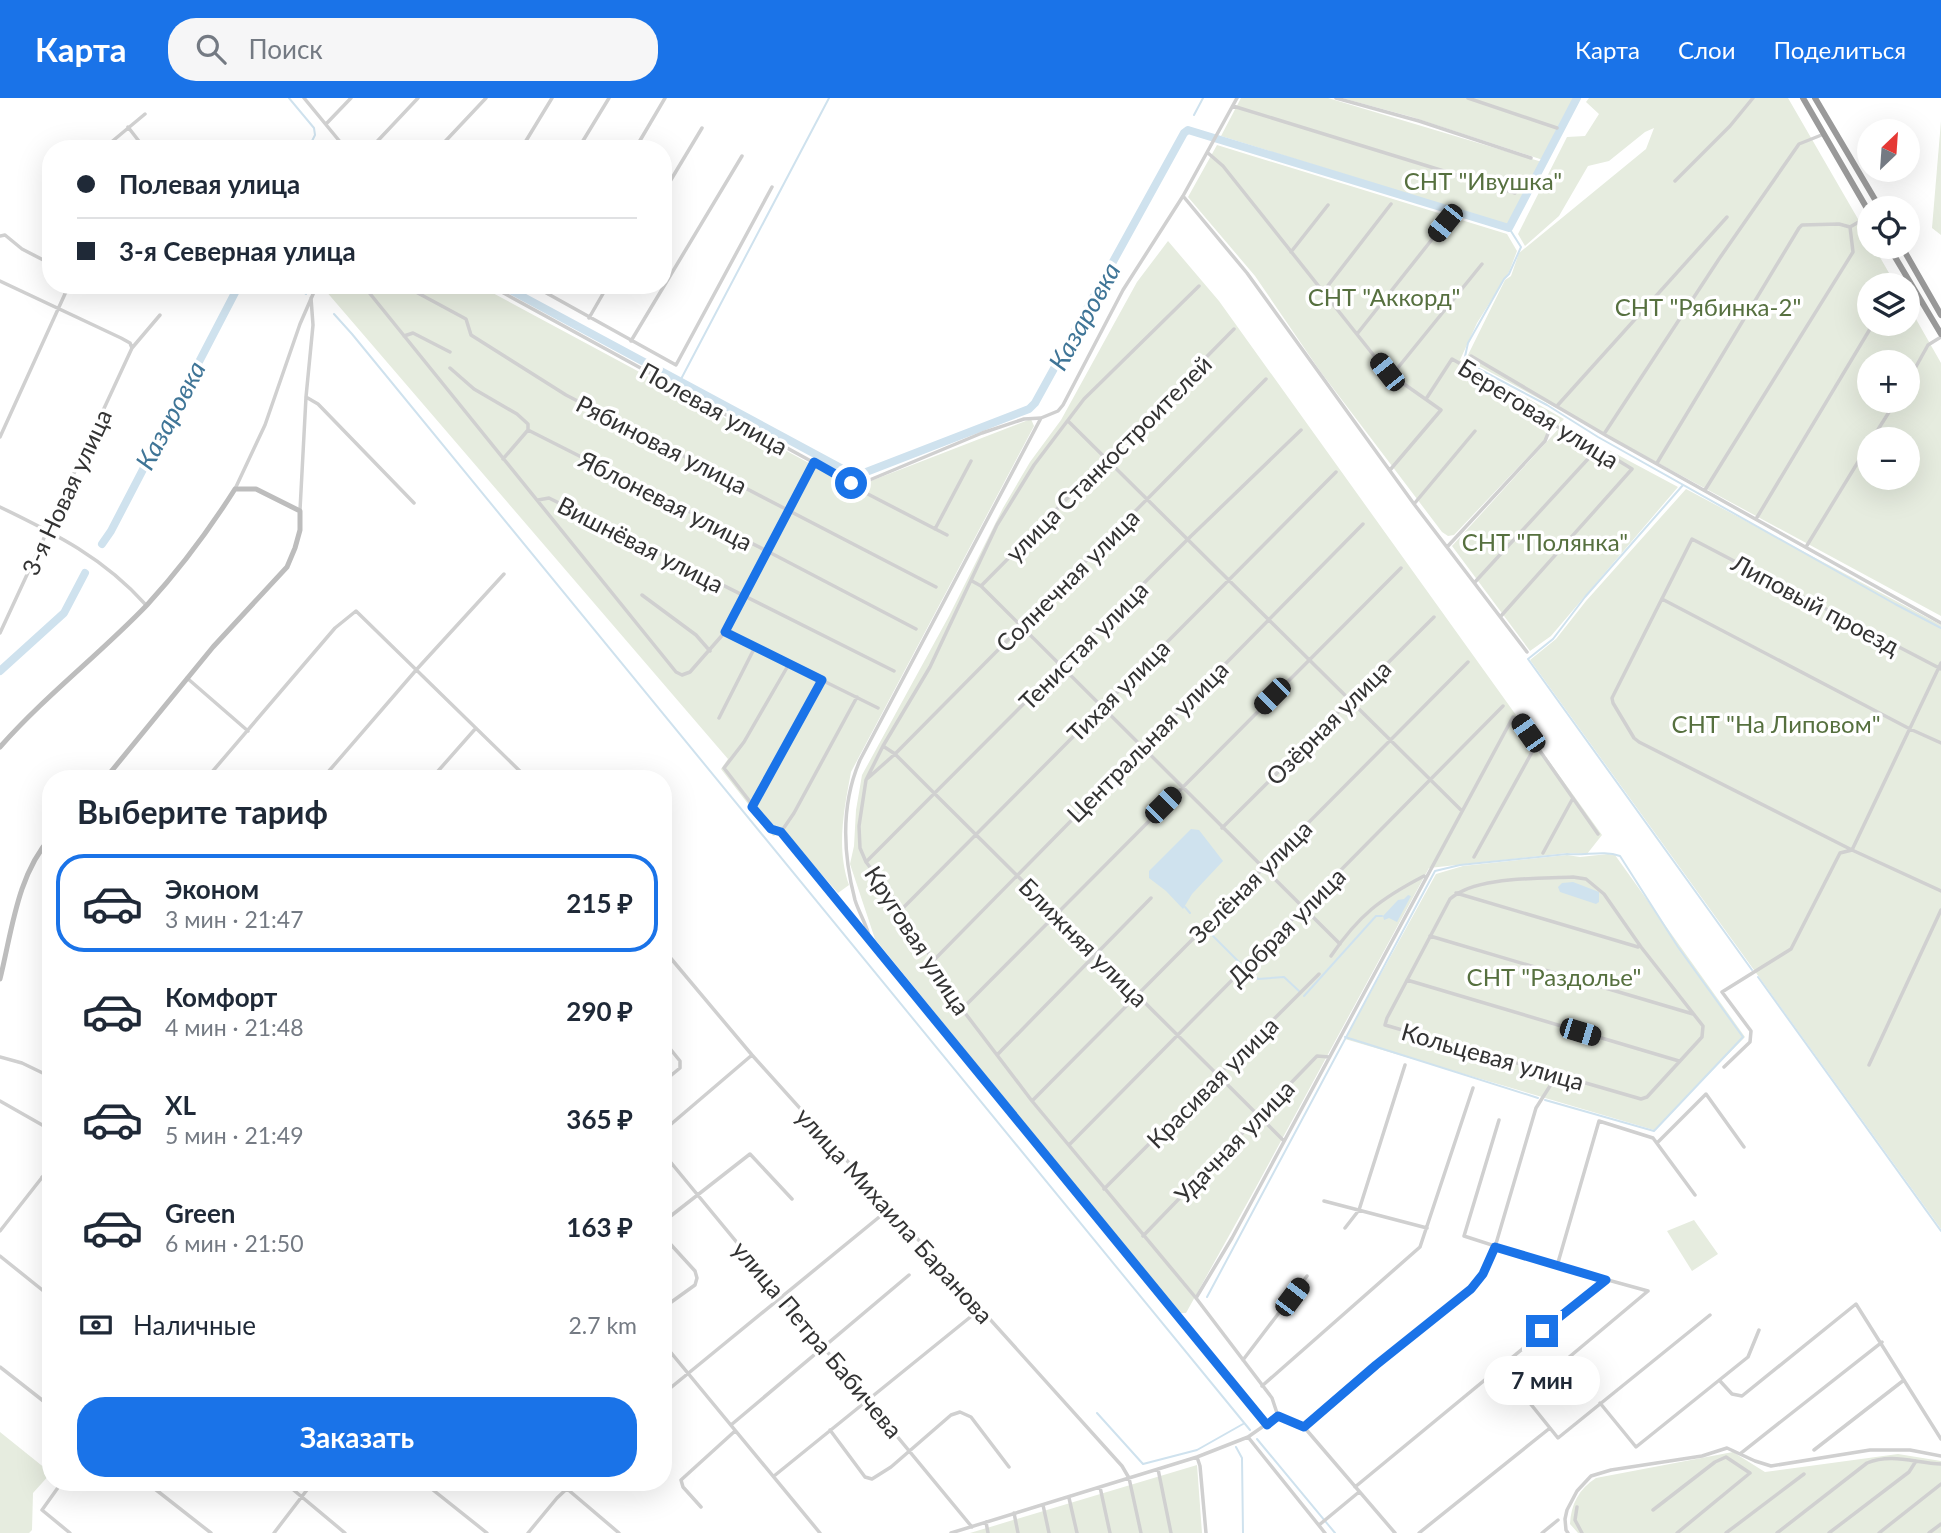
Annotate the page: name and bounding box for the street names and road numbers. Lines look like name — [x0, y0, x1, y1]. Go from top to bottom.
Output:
street label: улица Станкостроителей — [999, 349, 1217, 567]
street label: Береговая улица — [1453, 352, 1625, 474]
street label: Полевая улица — [635, 355, 793, 461]
street label: Рябиновая улица — [572, 388, 752, 500]
street label: 3-я Новая улица — [15, 404, 117, 580]
street label: Яблоневая улица — [574, 443, 757, 556]
street label: Вишнёвая улица — [553, 490, 729, 598]
street label: Солнечная улица — [989, 502, 1145, 658]
street label: Липовый проезд — [1726, 547, 1905, 661]
street label: Тенистая улица — [1013, 575, 1153, 715]
street label: Тихая улица — [1061, 633, 1175, 747]
street label: Озёрная улица — [1259, 653, 1397, 791]
street label: Центральная улица — [1060, 654, 1234, 828]
street label: Зелёная улица — [1182, 813, 1318, 949]
street label: Круговая улица — [859, 860, 977, 1020]
street label: Добрая улица — [1221, 861, 1351, 991]
street label: Ближняя улица — [1014, 872, 1154, 1012]
street label: Красивая улица — [1140, 1010, 1284, 1154]
street label: Кольцевая улица — [1398, 1016, 1588, 1096]
street label: Удачная улица — [1168, 1073, 1300, 1209]
street label: улица Михаила Баранова — [790, 1101, 1000, 1329]
street label: улица Петра Бабичева — [727, 1234, 909, 1444]

